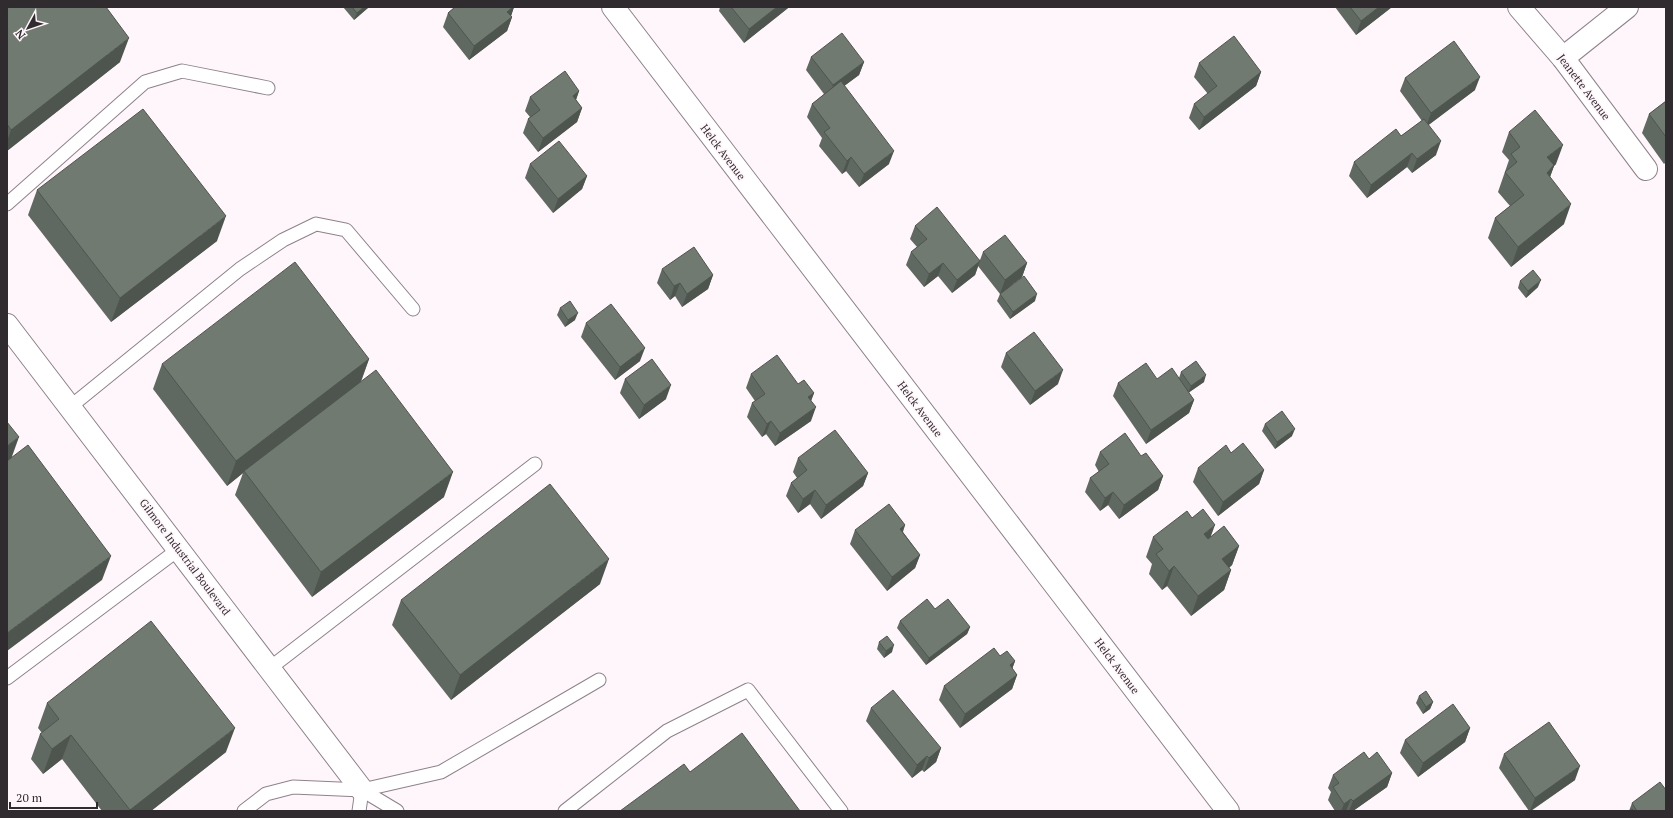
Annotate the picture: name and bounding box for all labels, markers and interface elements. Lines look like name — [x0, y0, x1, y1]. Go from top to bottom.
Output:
north arrow — [8, 8, 48, 48]
text: N — [12, 26, 28, 42]
street label: Jeanette Avenue — [1555, 51, 1614, 123]
street label: Helck Avenue — [698, 121, 749, 183]
street label: Helck Avenue — [895, 378, 946, 440]
street label: Gilmore Industrial Boulevard — [137, 496, 233, 618]
street label: Helck Avenue — [1092, 635, 1143, 697]
scale bar — [10, 784, 97, 810]
text: 20 m — [16, 790, 43, 805]

